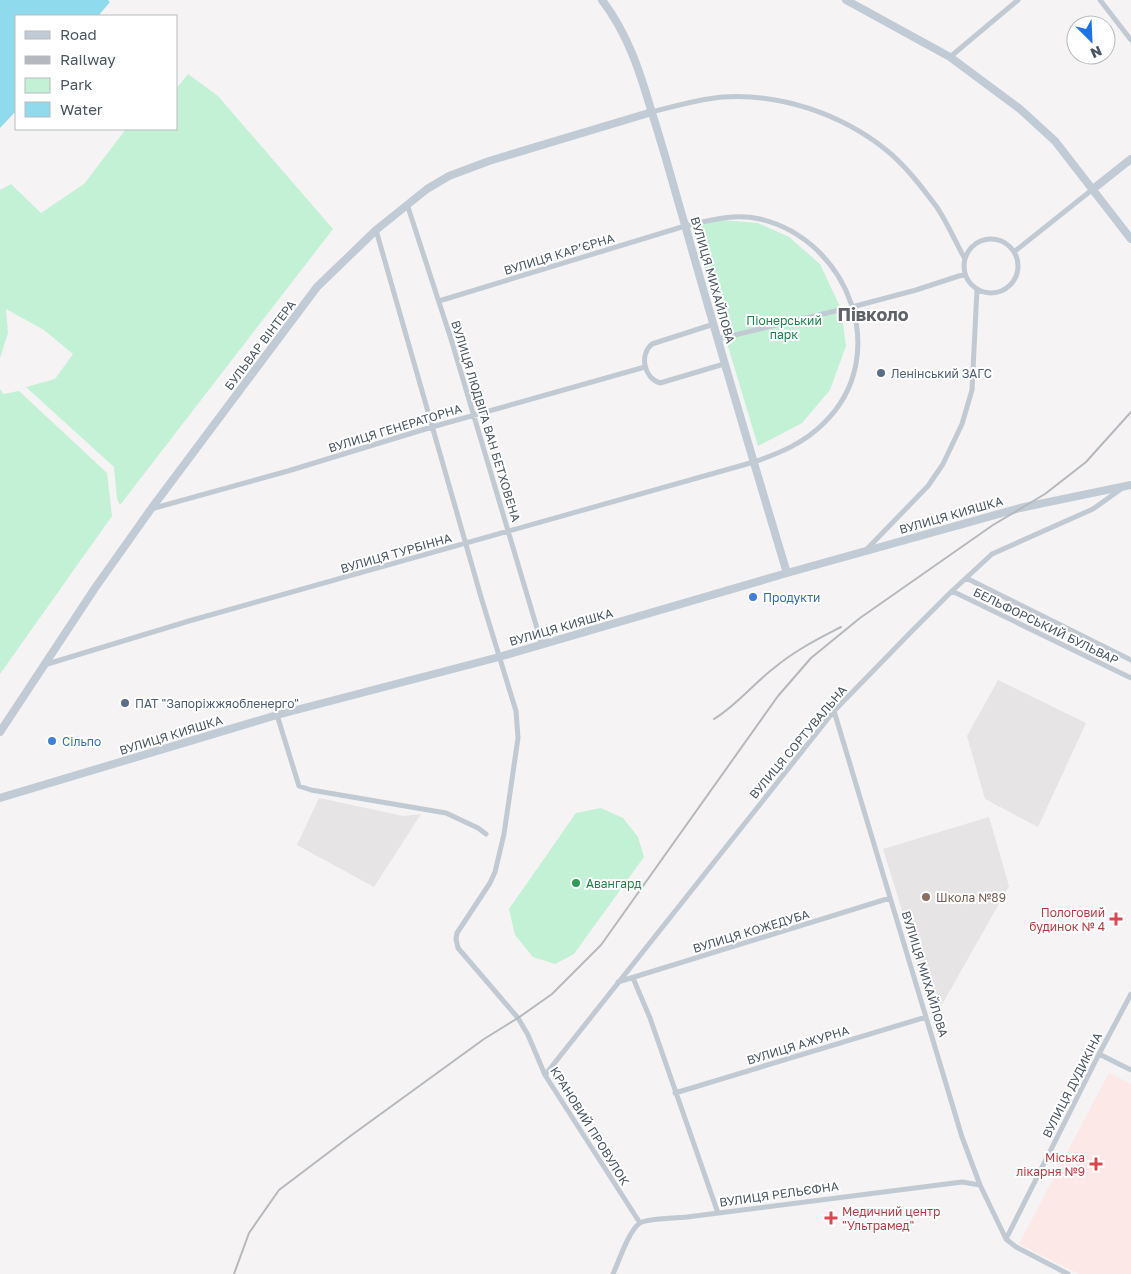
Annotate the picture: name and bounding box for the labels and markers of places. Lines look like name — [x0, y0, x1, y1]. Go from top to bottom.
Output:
place label: Ленінський ЗАГС — [891, 366, 992, 381]
marker: Ленінський ЗАГС — [875, 367, 887, 379]
place label: Продукти — [763, 590, 820, 605]
marker: Продукти — [747, 591, 759, 603]
place label: ПАТ "Запоріжжяобленерго" — [135, 696, 299, 711]
marker: ПАТ "Запоріжжяобленерго" — [119, 697, 131, 709]
place label: Сільпо — [62, 734, 101, 749]
marker: Сільпо — [46, 735, 58, 747]
place label: Авангард — [586, 876, 642, 891]
marker: Авангард — [570, 877, 582, 889]
place label: Школа №89 — [936, 890, 1006, 905]
marker: Школа №89 — [920, 891, 932, 903]
place label: Пологовий будинок № 4 — [1029, 905, 1105, 934]
marker: Пологовий будинок № 4 — [1109, 912, 1123, 926]
place label: Міська лікарня №9 — [1016, 1150, 1085, 1179]
marker: Міська лікарня №9 — [1089, 1157, 1103, 1171]
place label: Медичний центр "Ультрамед" — [842, 1204, 940, 1233]
marker: Медичний центр "Ультрамед" — [824, 1211, 838, 1225]

